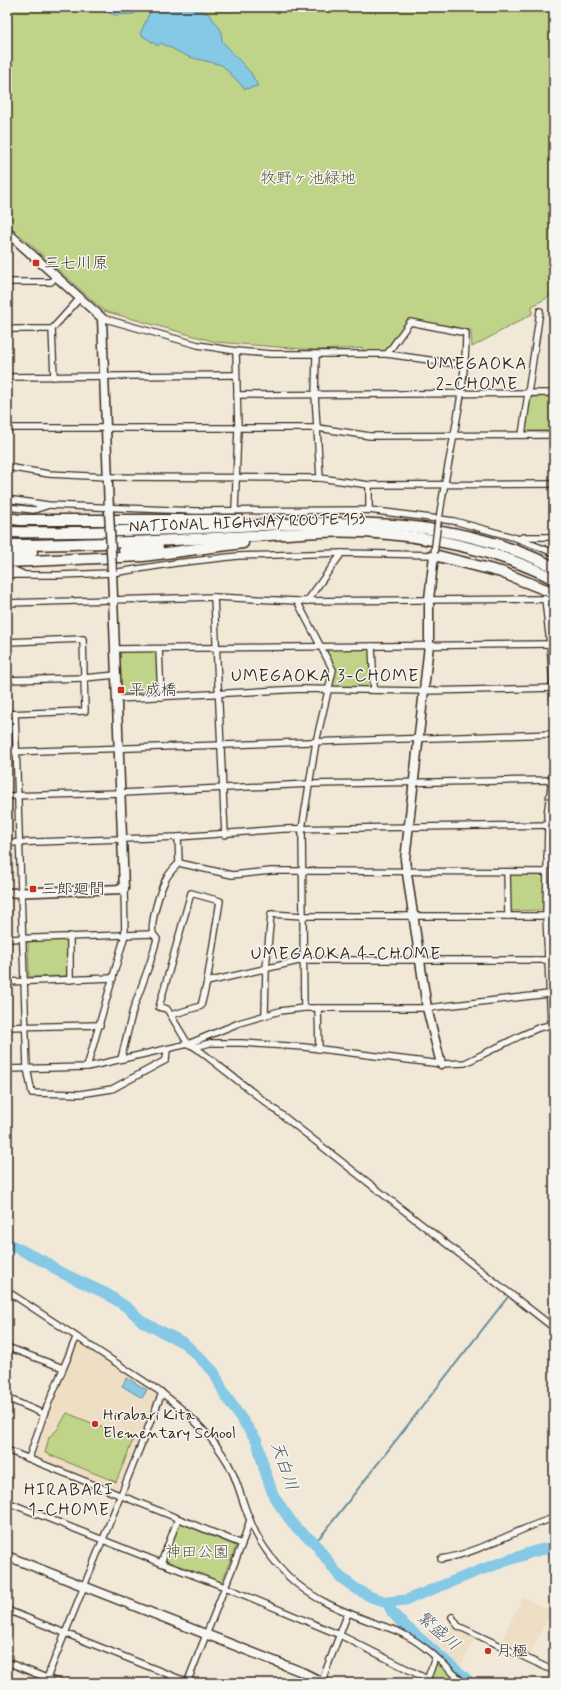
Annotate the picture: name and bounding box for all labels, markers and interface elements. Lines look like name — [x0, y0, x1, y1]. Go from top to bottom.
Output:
park label: 牧野ヶ池緑地 — [260, 168, 356, 189]
place label: 三七川原 — [44, 253, 108, 274]
marker: 三七川原 — [31, 258, 41, 268]
district label: UMEGAOKA 2-CHOME — [427, 353, 527, 395]
street label: NATIONAL HIGHWAY ROUTE 153 — [128, 508, 366, 538]
district label: UMEGAOKA 3-CHOME — [231, 665, 419, 687]
place label: 平成橋 — [129, 680, 177, 701]
marker: 平成橋 — [116, 685, 126, 695]
place label: 三郎廻間 — [41, 879, 105, 900]
marker: 三郎廻間 — [28, 884, 38, 894]
district label: UMEGAOKA 4-CHOME — [251, 943, 441, 965]
place label: Hirabari Kita Elementary School — [103, 1405, 236, 1444]
marker: Hirabari Kita Elementary School — [90, 1419, 100, 1429]
water label: 天白川 — [265, 1438, 303, 1494]
district label: HIRABARI 1-CHOME — [24, 1479, 114, 1521]
park label: 神田公園 — [165, 1542, 229, 1563]
water label: 繁盛川 — [412, 1606, 464, 1656]
place label: 月極 — [496, 1641, 528, 1662]
marker: 月極 — [483, 1646, 493, 1656]

